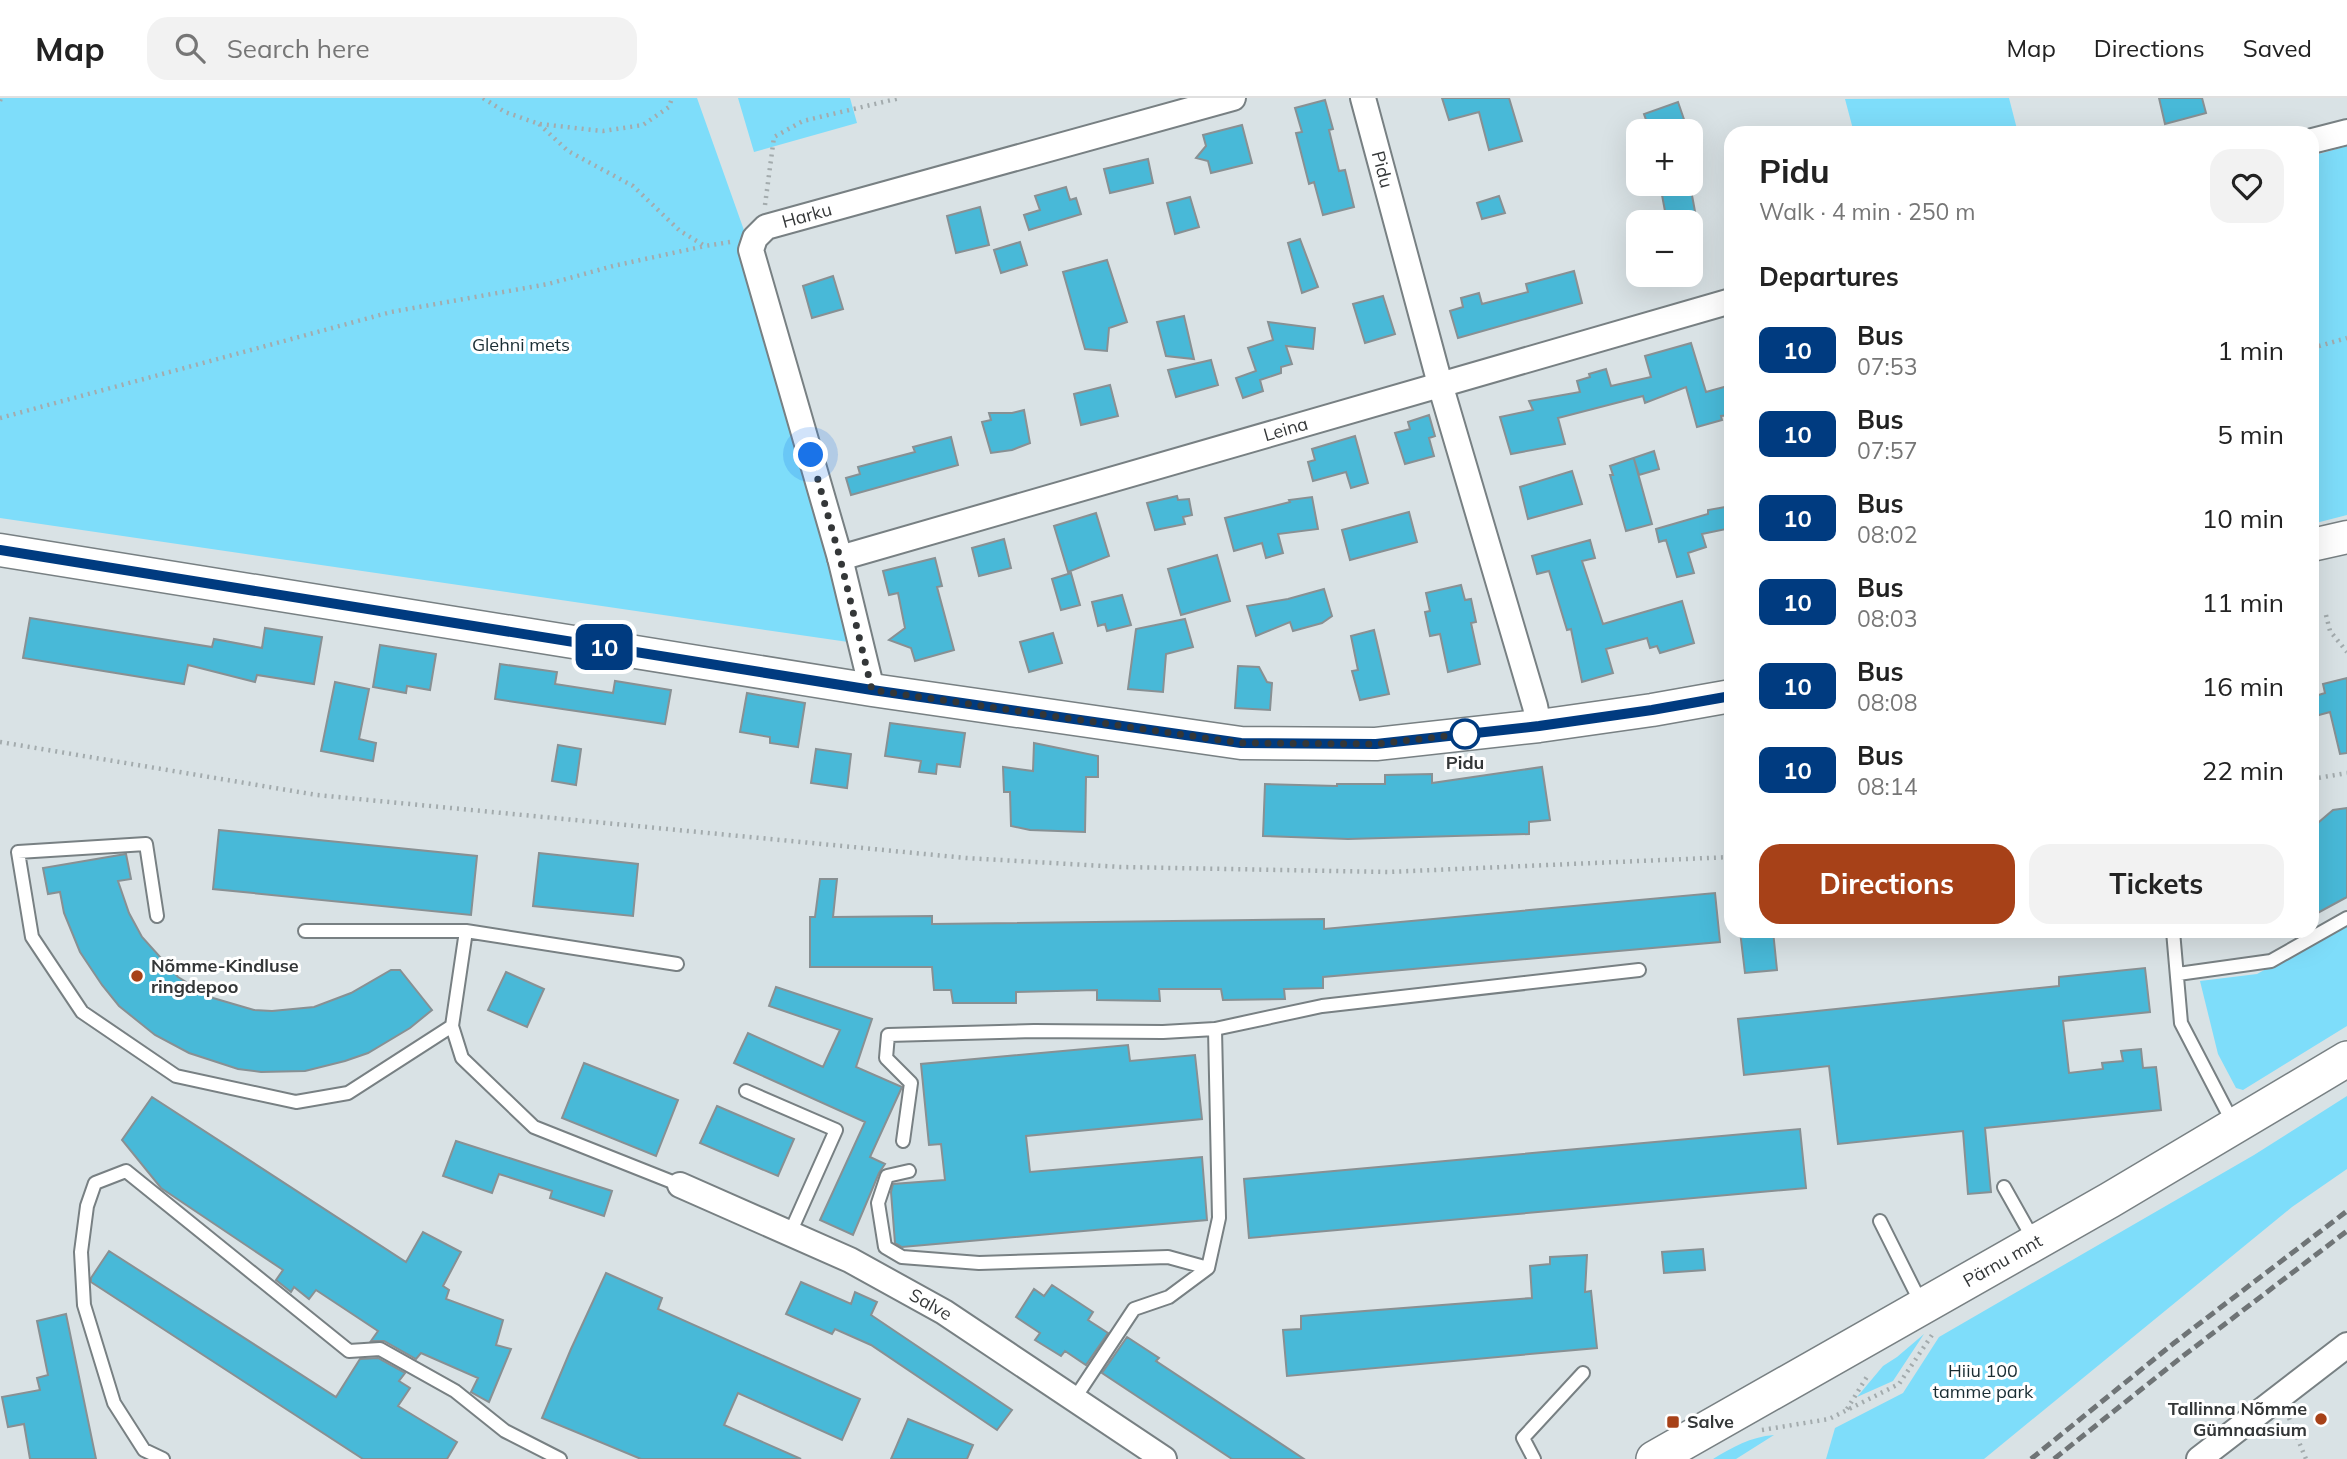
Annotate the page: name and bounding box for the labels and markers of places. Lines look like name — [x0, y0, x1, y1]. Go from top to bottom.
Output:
marker: Pidu — [1450, 719, 1480, 749]
place label: Pidu — [1446, 751, 1484, 774]
place label: Nõmme-Kindluse ringdepoo — [151, 954, 299, 998]
marker: Nõmme-Kindluse ringdepoo — [129, 968, 145, 984]
place label: Tallinna Nõmme Gümnaasium — [2168, 1397, 2307, 1441]
place label: Salve — [1687, 1410, 1734, 1433]
marker: Tallinna Nõmme Gümnaasium — [2313, 1411, 2329, 1427]
marker: Salve — [1665, 1414, 1681, 1430]

